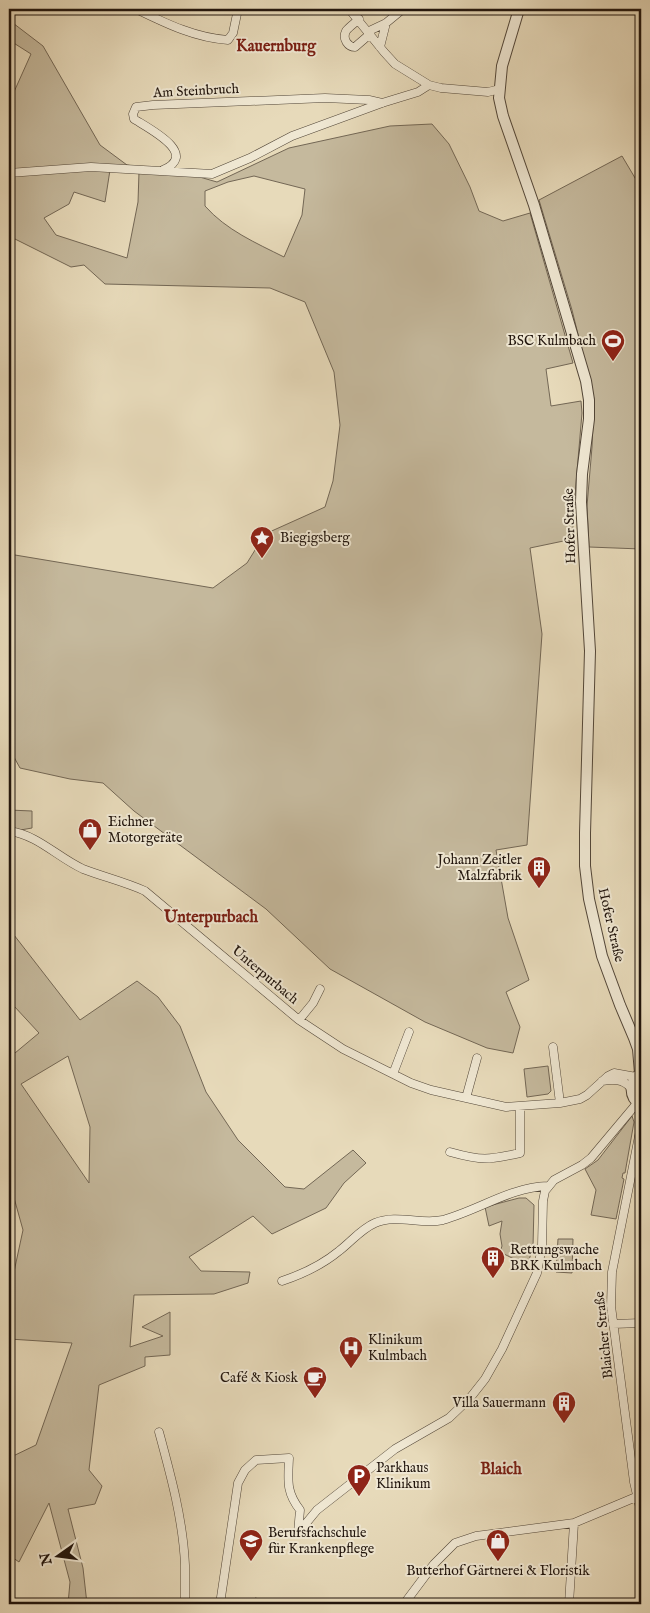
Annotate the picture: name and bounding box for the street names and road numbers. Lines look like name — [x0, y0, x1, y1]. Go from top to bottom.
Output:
street label: Am Steinbruch — [151, 80, 240, 102]
street label: Hofer Straße — [560, 487, 580, 564]
street label: Hofer Straße — [594, 886, 628, 964]
street label: Unterpurbach — [228, 942, 303, 1009]
street label: Blaicher Straße — [590, 1290, 618, 1380]

